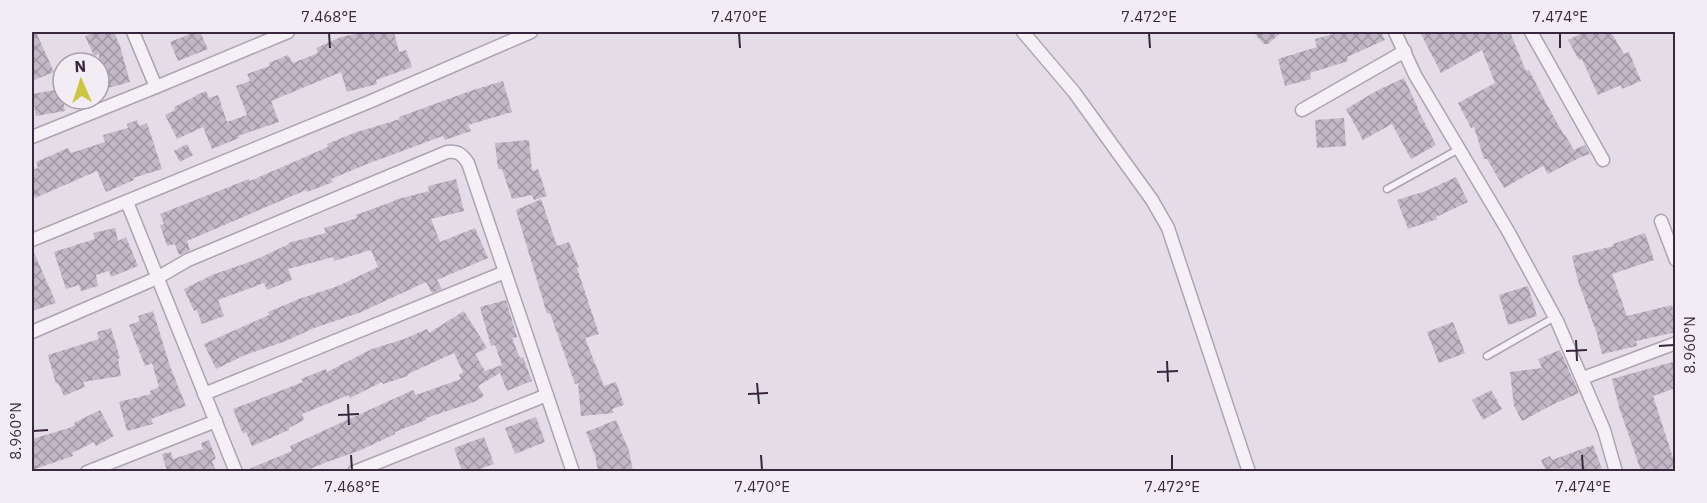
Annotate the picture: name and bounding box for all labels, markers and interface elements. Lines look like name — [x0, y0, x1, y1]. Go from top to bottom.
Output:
text: 7.468°E — [301, 7, 357, 26]
text: 7.470°E — [711, 7, 767, 26]
text: 7.472°E — [1121, 7, 1177, 26]
text: 7.474°E — [1532, 7, 1588, 26]
north arrow — [51, 51, 111, 111]
text: N — [74, 56, 87, 76]
text: 8.960°N — [1680, 316, 1699, 374]
text: 8.960°N — [6, 402, 25, 460]
text: 7.468°E — [324, 477, 380, 496]
text: 7.470°E — [734, 477, 790, 496]
text: 7.472°E — [1144, 477, 1200, 496]
text: 7.474°E — [1555, 477, 1611, 496]

